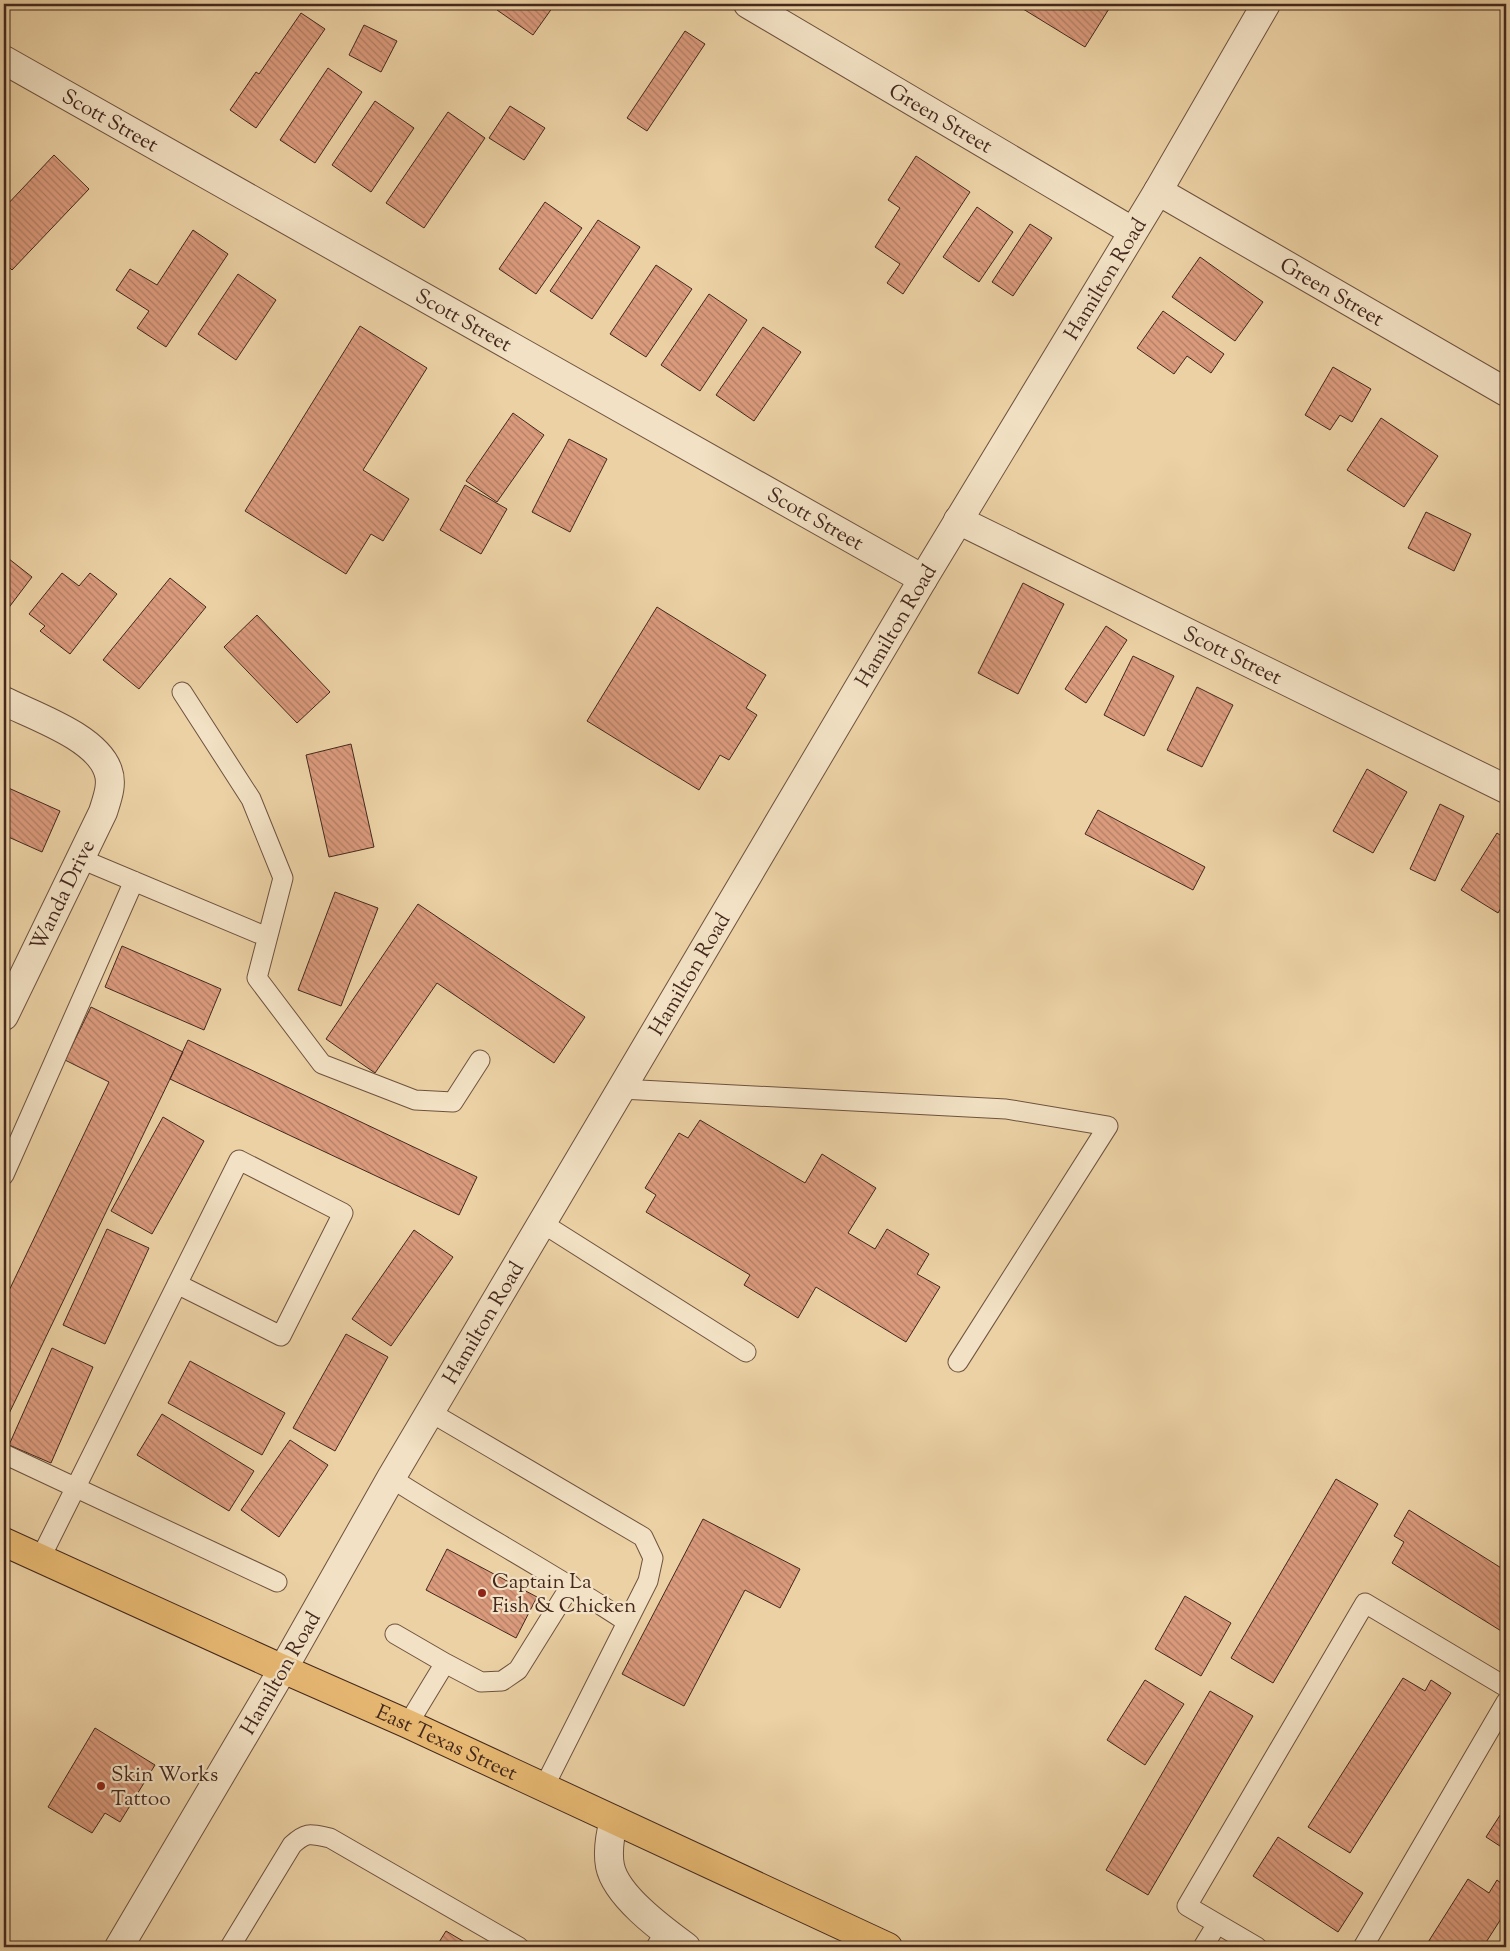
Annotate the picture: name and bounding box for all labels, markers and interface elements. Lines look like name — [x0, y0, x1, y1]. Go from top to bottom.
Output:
street label: Green Street — [882, 77, 997, 162]
street label: Scott Street — [55, 82, 163, 161]
street label: Hamilton Road — [1058, 213, 1155, 347]
street label: Green Street — [1273, 251, 1389, 335]
street label: Scott Street — [409, 282, 517, 361]
street label: Scott Street — [761, 481, 868, 559]
street label: Hamilton Road — [849, 559, 945, 694]
street label: Scott Street — [1177, 620, 1286, 694]
street label: Wanda Drive — [24, 835, 104, 957]
street label: Hamilton Road — [643, 908, 739, 1042]
street label: Hamilton Road — [437, 1256, 533, 1391]
place label: Captain La Fish & Chicken — [492, 1568, 636, 1622]
marker: Captain La Fish & Chicken — [476, 1587, 488, 1599]
street label: Hamilton Road — [234, 1607, 329, 1741]
street label: East Texas Street — [370, 1699, 522, 1790]
place label: Skin Works Tattoo — [111, 1761, 218, 1815]
marker: Skin Works Tattoo — [95, 1780, 107, 1792]

